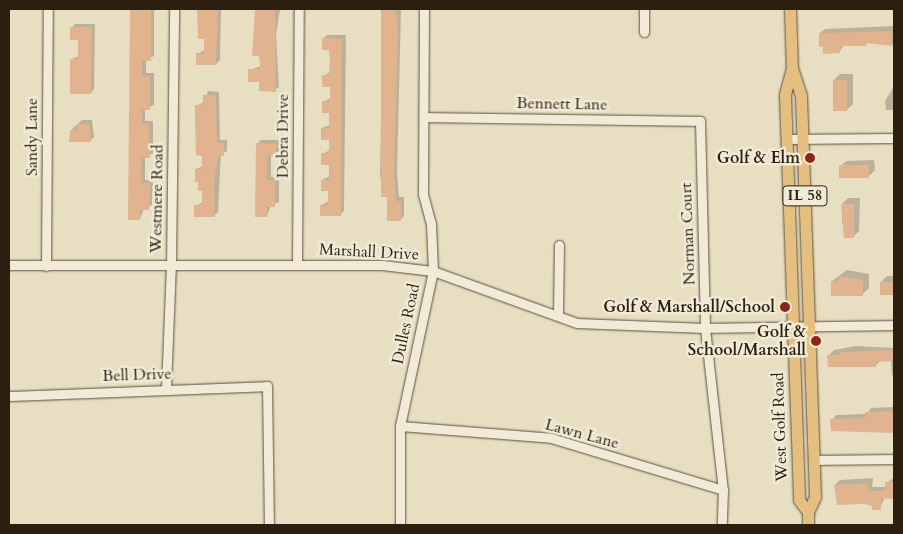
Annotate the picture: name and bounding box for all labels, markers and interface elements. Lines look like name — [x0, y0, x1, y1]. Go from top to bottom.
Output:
street label: Debra Drive — [273, 94, 293, 178]
street label: Bennett Lane — [516, 94, 608, 114]
street label: Sandy Lane — [22, 98, 42, 176]
street label: Westmere Road — [146, 144, 168, 254]
place label: Golf & Elm — [717, 148, 800, 168]
marker: Golf & Elm — [804, 152, 816, 164]
street label: Norman Court — [677, 182, 699, 286]
road number: IL 58 — [781, 184, 829, 208]
street label: Marshall Drive — [319, 240, 419, 264]
street label: Dulles Road — [388, 282, 424, 366]
place label: Golf & Marshall/School — [603, 297, 775, 317]
marker: Golf & Marshall/School — [779, 301, 791, 313]
place label: Golf & School/Marshall — [688, 322, 806, 360]
marker: Golf & School/Marshall — [810, 335, 822, 347]
street label: Bell Drive — [102, 364, 172, 386]
street label: West Golf Road — [768, 372, 792, 482]
street label: Lawn Lane — [543, 415, 621, 453]

